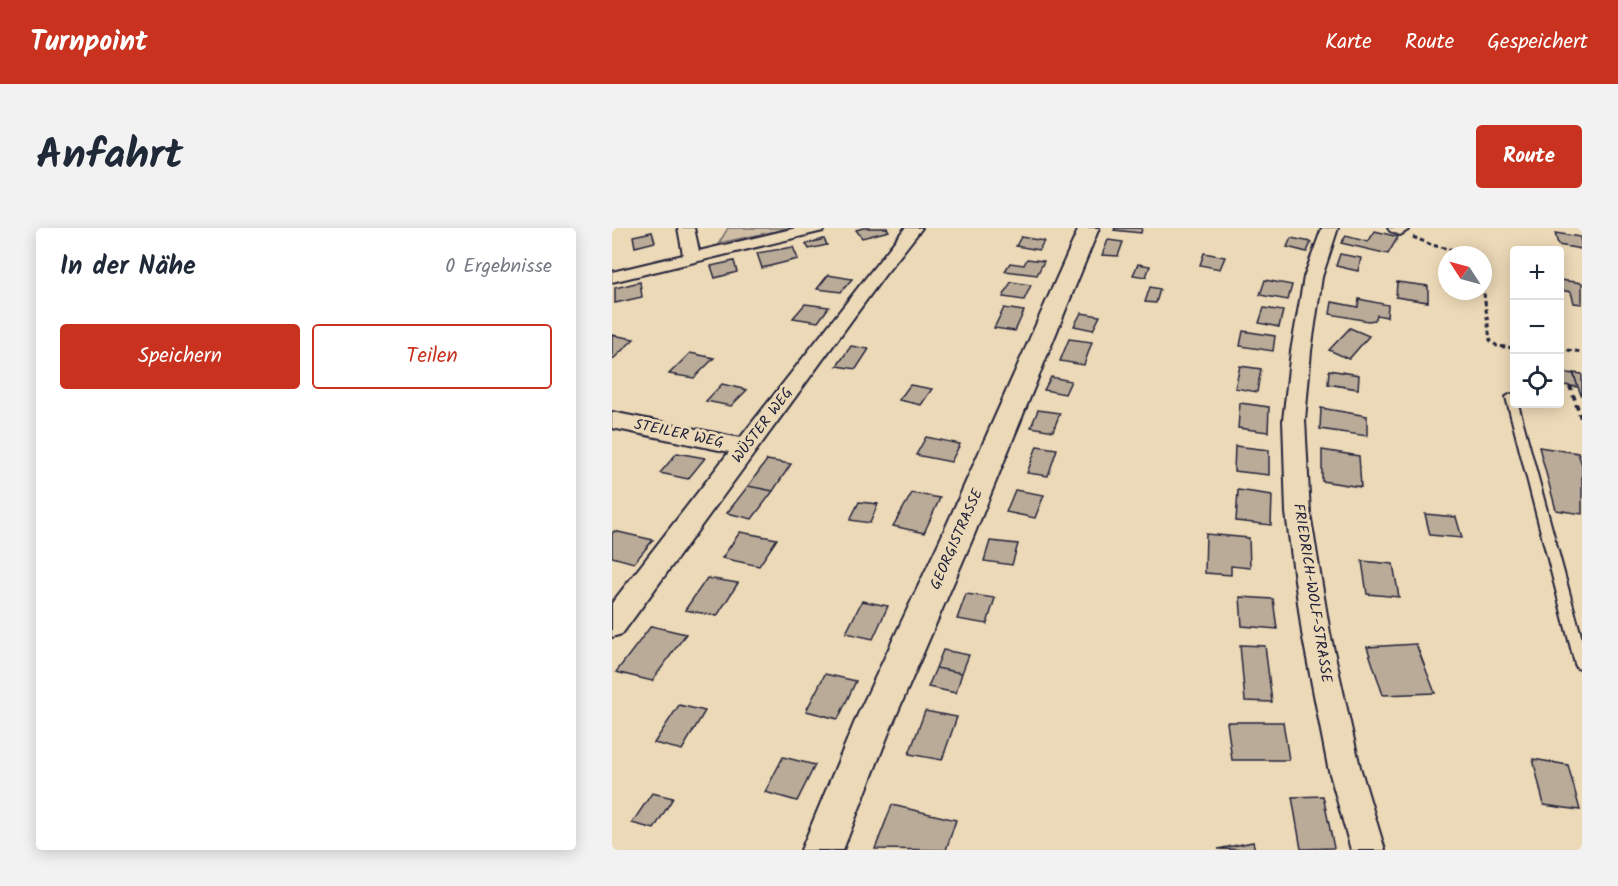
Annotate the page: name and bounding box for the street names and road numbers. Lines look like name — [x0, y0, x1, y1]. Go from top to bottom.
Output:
street label: WÜSTER WEG — [726, 383, 799, 469]
street label: STEILER WEG — [632, 413, 726, 455]
street label: GEORGISTRASSE — [924, 484, 990, 594]
street label: FRIEDRICH-WOLF-STRASSE — [1286, 502, 1338, 686]

